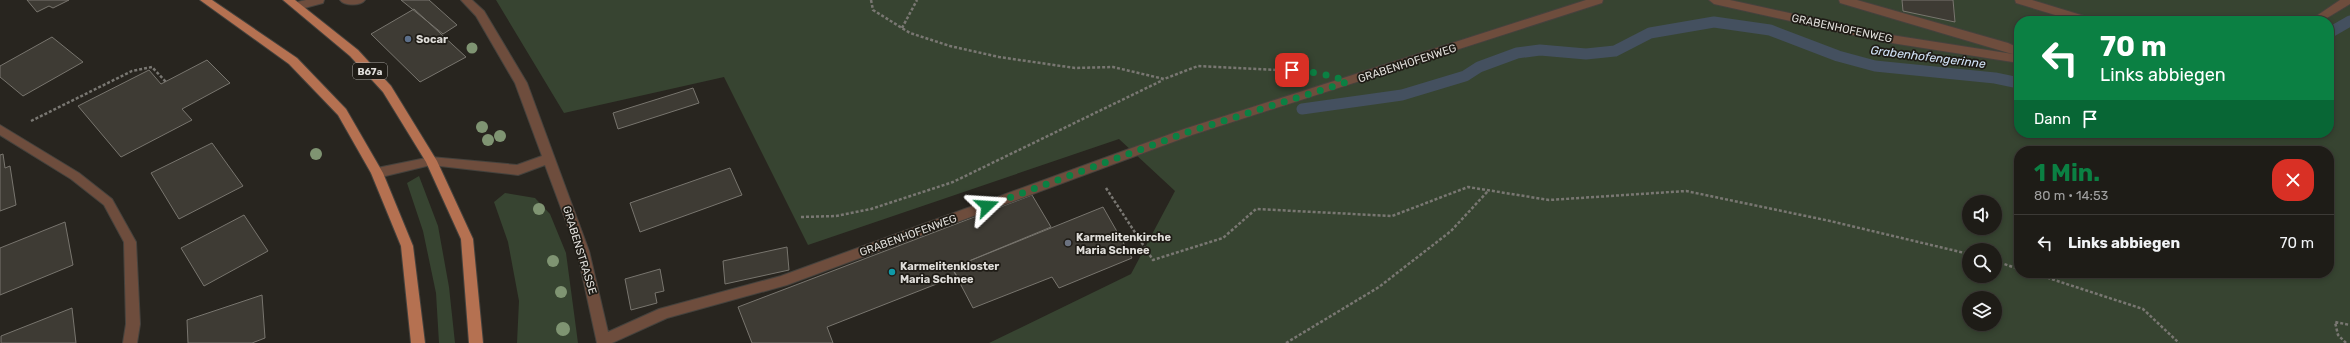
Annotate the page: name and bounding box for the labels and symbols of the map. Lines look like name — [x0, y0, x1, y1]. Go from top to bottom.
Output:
street label: GRABENHOFENWEG — [1790, 11, 1893, 46]
place label: Socar — [416, 33, 448, 46]
marker: Socar — [403, 34, 413, 44]
street label: GRABENHOFENWEG — [1356, 41, 1458, 86]
water label: Grabenhofengerinne — [1870, 43, 1987, 71]
pin — [1275, 53, 1309, 87]
road number: B67a — [353, 63, 387, 79]
position arrow — [966, 185, 1008, 227]
street label: GRABENSTRASSE — [560, 204, 599, 296]
street label: GRABENHOFENWEG — [858, 212, 959, 259]
place label: Karmelitenkirche Maria Schnee — [1076, 231, 1172, 257]
marker: Karmelitenkirche Maria Schnee — [1063, 238, 1073, 248]
place label: Karmelitenkloster Maria Schnee — [900, 260, 999, 286]
marker: Karmelitenkloster Maria Schnee — [887, 267, 897, 277]

